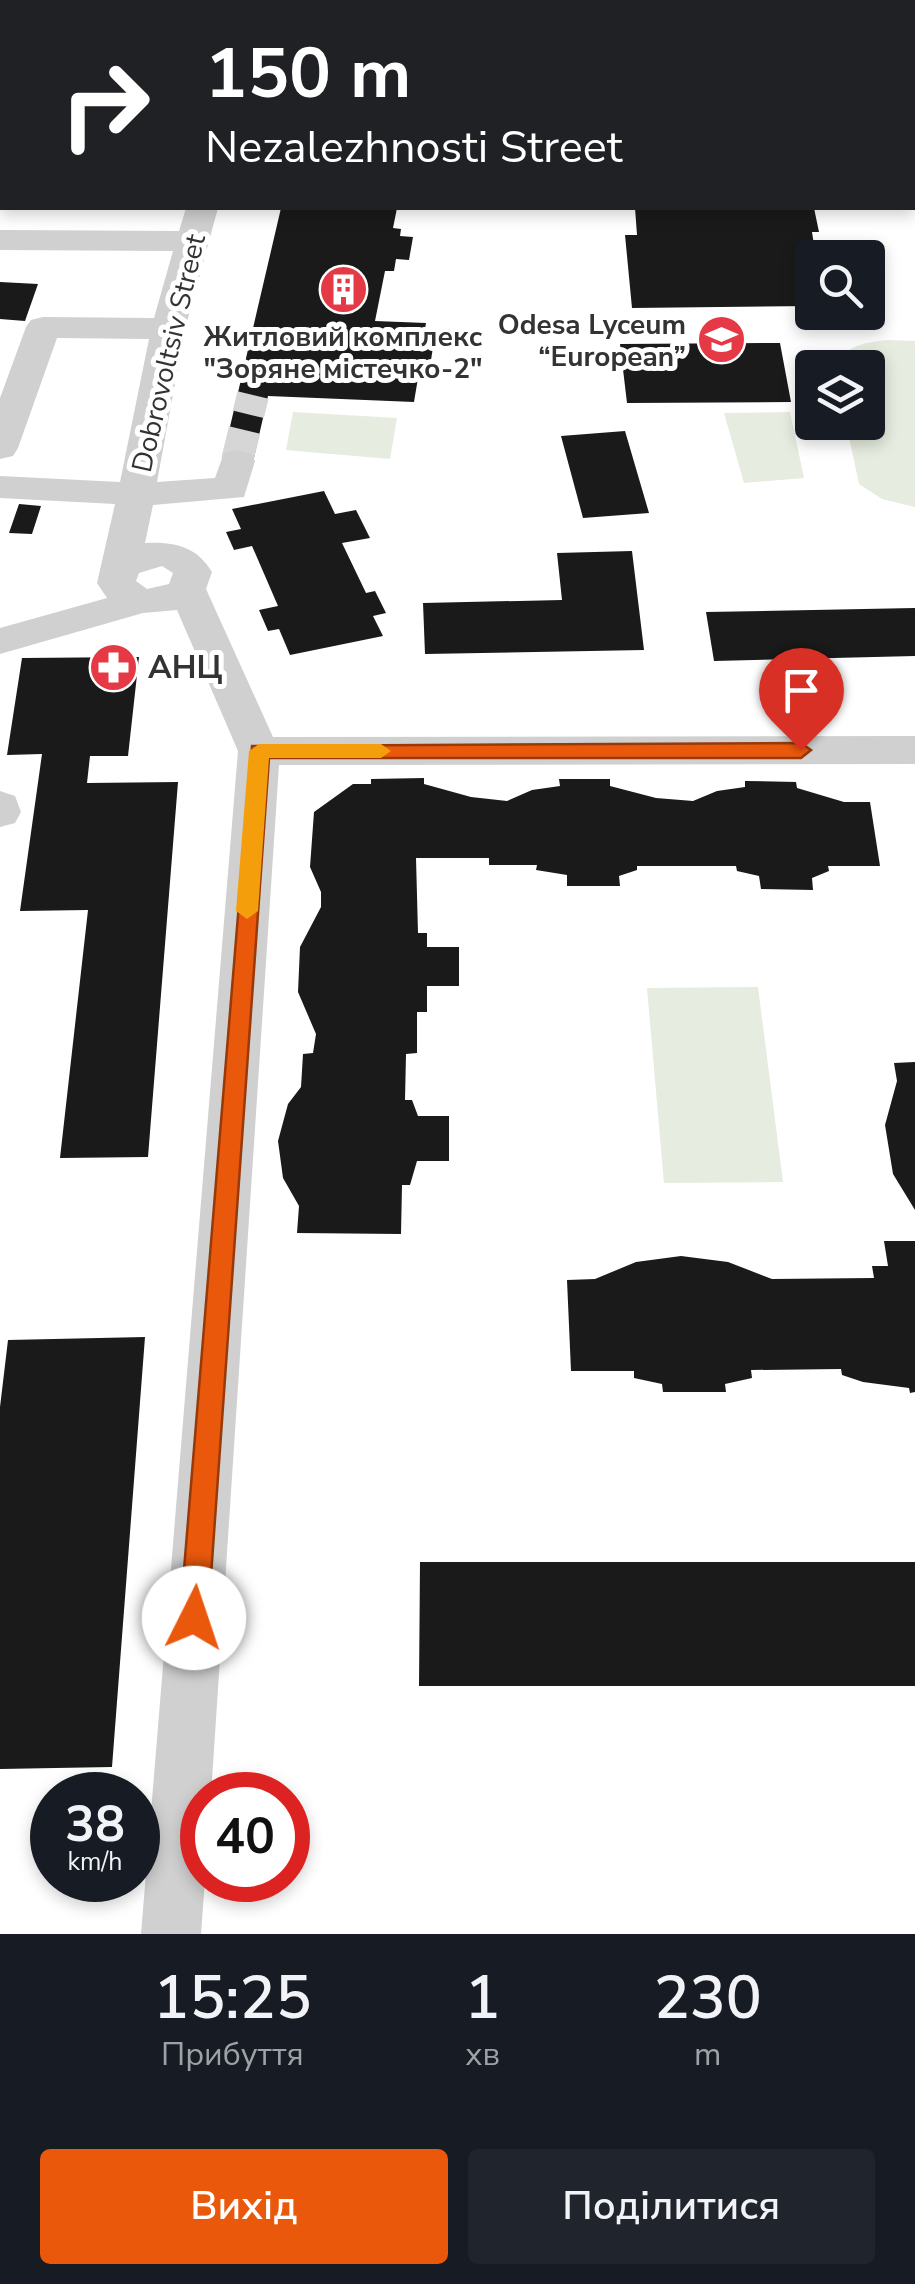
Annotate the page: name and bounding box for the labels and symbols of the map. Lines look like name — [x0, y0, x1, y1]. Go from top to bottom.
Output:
street label: Dobrovoltsiv Street — [123, 230, 215, 476]
building icon: Житловий комплекс "Зоряне містечко-2" — [317, 263, 369, 315]
place label: Odesa Lyceum “European” — [498, 306, 686, 376]
school or university icon: Odesa Lyceum “European” — [695, 314, 747, 366]
place label: Житловий комплекс "Зоряне містечко-2" — [204, 318, 483, 388]
pharmacy icon: АНЦ — [87, 641, 139, 693]
place label: АНЦ — [148, 646, 223, 689]
pin — [759, 648, 844, 751]
position arrow — [142, 1566, 246, 1670]
speed limit sign: 40 — [180, 1772, 310, 1902]

